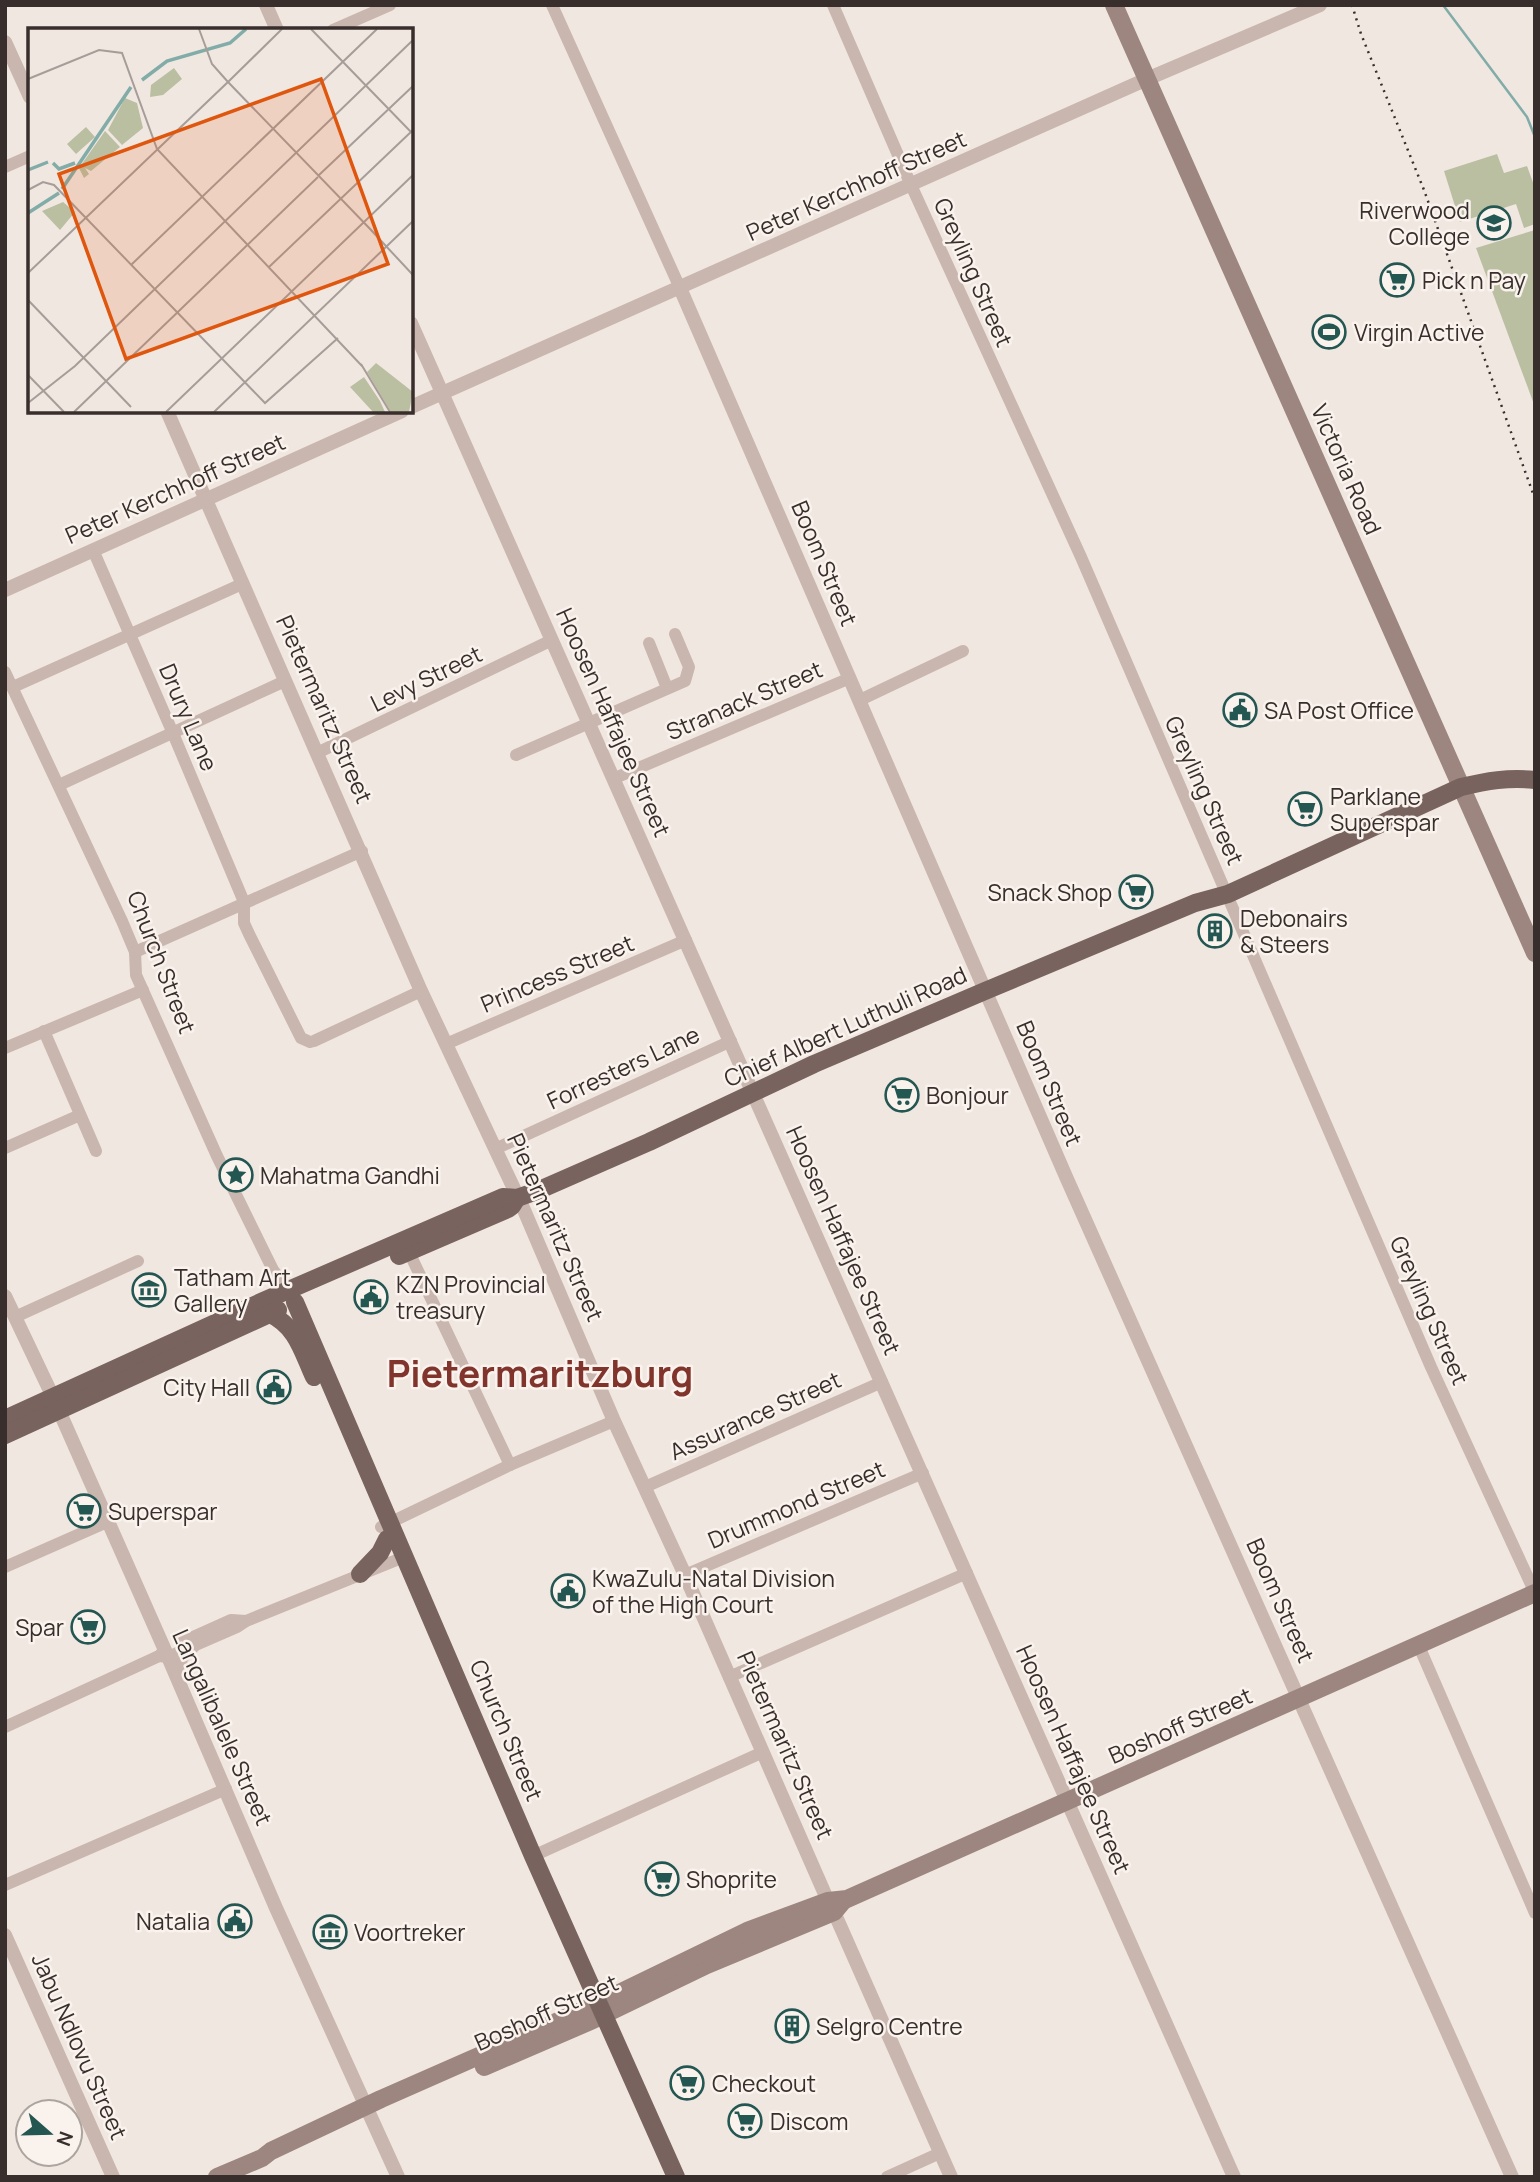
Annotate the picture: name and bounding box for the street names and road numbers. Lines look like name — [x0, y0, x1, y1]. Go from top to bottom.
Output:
street label: Peter Kerchhoff Street — [741, 122, 971, 248]
street label: Greyling Street — [927, 193, 1021, 351]
street label: Victoria Road — [1304, 399, 1390, 539]
street label: Peter Kerchhoff Street — [60, 425, 290, 551]
street label: Boom Street — [784, 496, 866, 630]
street label: Hoosen Haffajee Street — [549, 603, 679, 841]
street label: Pietermaritz Street — [269, 610, 381, 808]
street label: Levy Street — [365, 637, 487, 719]
street label: Stranack Street — [661, 653, 827, 747]
street label: Drury Lane — [152, 658, 226, 776]
street label: Greyling Street — [1158, 711, 1252, 869]
street label: Church Street — [120, 886, 204, 1038]
street label: Princess Street — [476, 926, 638, 1020]
street label: Chief Albert Luthuli Road — [719, 958, 971, 1094]
street label: Boom Street — [1009, 1016, 1091, 1150]
street label: Forresters Lane — [541, 1018, 705, 1116]
street label: Hoosen Haffajee Street — [779, 1121, 909, 1359]
street label: Pietermaritz Street — [500, 1128, 612, 1326]
street label: Greyling Street — [1383, 1231, 1477, 1389]
street label: Assurance Street — [664, 1363, 846, 1467]
street label: Drummond Street — [703, 1452, 889, 1556]
street label: Boom Street — [1239, 1533, 1323, 1667]
street label: Langalibalele Street — [165, 1624, 281, 1830]
street label: Hoosen Haffajee Street — [1009, 1640, 1139, 1878]
street label: Pietermaritz Street — [730, 1646, 842, 1844]
street label: Church Street — [463, 1655, 551, 1805]
street label: Boshoff Street — [1103, 1679, 1257, 1771]
street label: Jabu Ndlovu Street — [27, 1949, 133, 2143]
street label: Boshoff Street — [469, 1966, 623, 2058]

